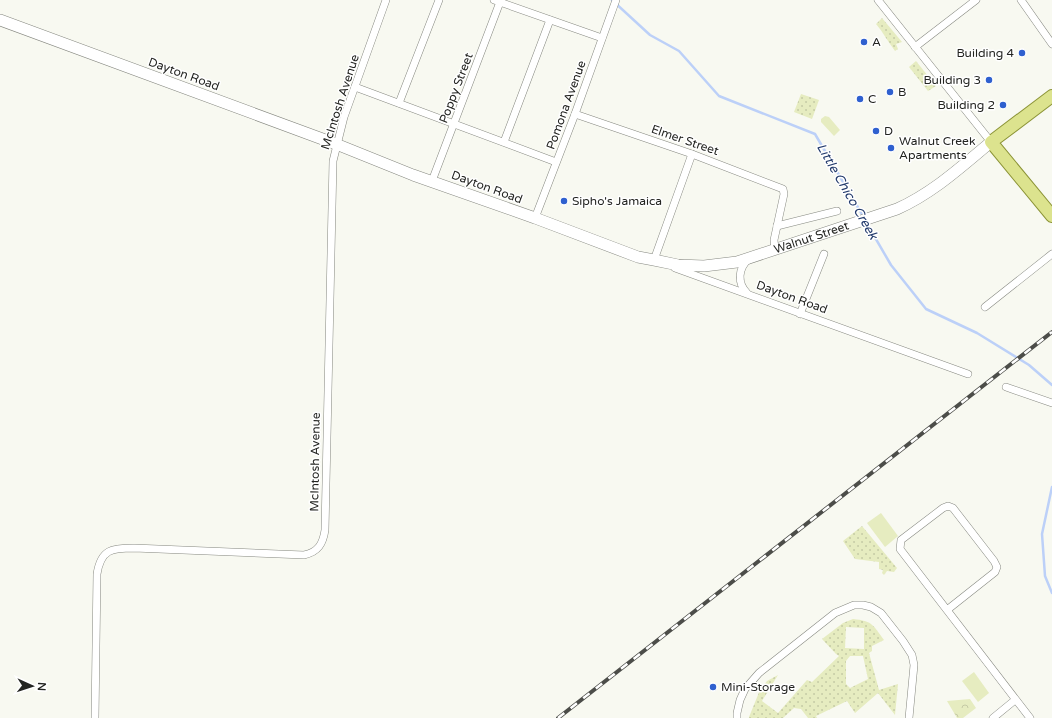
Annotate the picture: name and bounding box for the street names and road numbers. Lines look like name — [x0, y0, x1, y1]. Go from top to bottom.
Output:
street label: Poppy Street — [436, 51, 476, 125]
street label: McIntosh Avenue — [318, 52, 362, 151]
street label: Dayton Road — [147, 55, 221, 93]
street label: Pomona Avenue — [543, 58, 589, 151]
street label: Elmer Street — [649, 122, 721, 158]
street label: Dayton Road — [450, 168, 524, 206]
street label: Walnut Street — [772, 218, 851, 256]
street label: Dayton Road — [755, 278, 829, 316]
street label: McIntosh Avenue — [307, 412, 323, 512]

